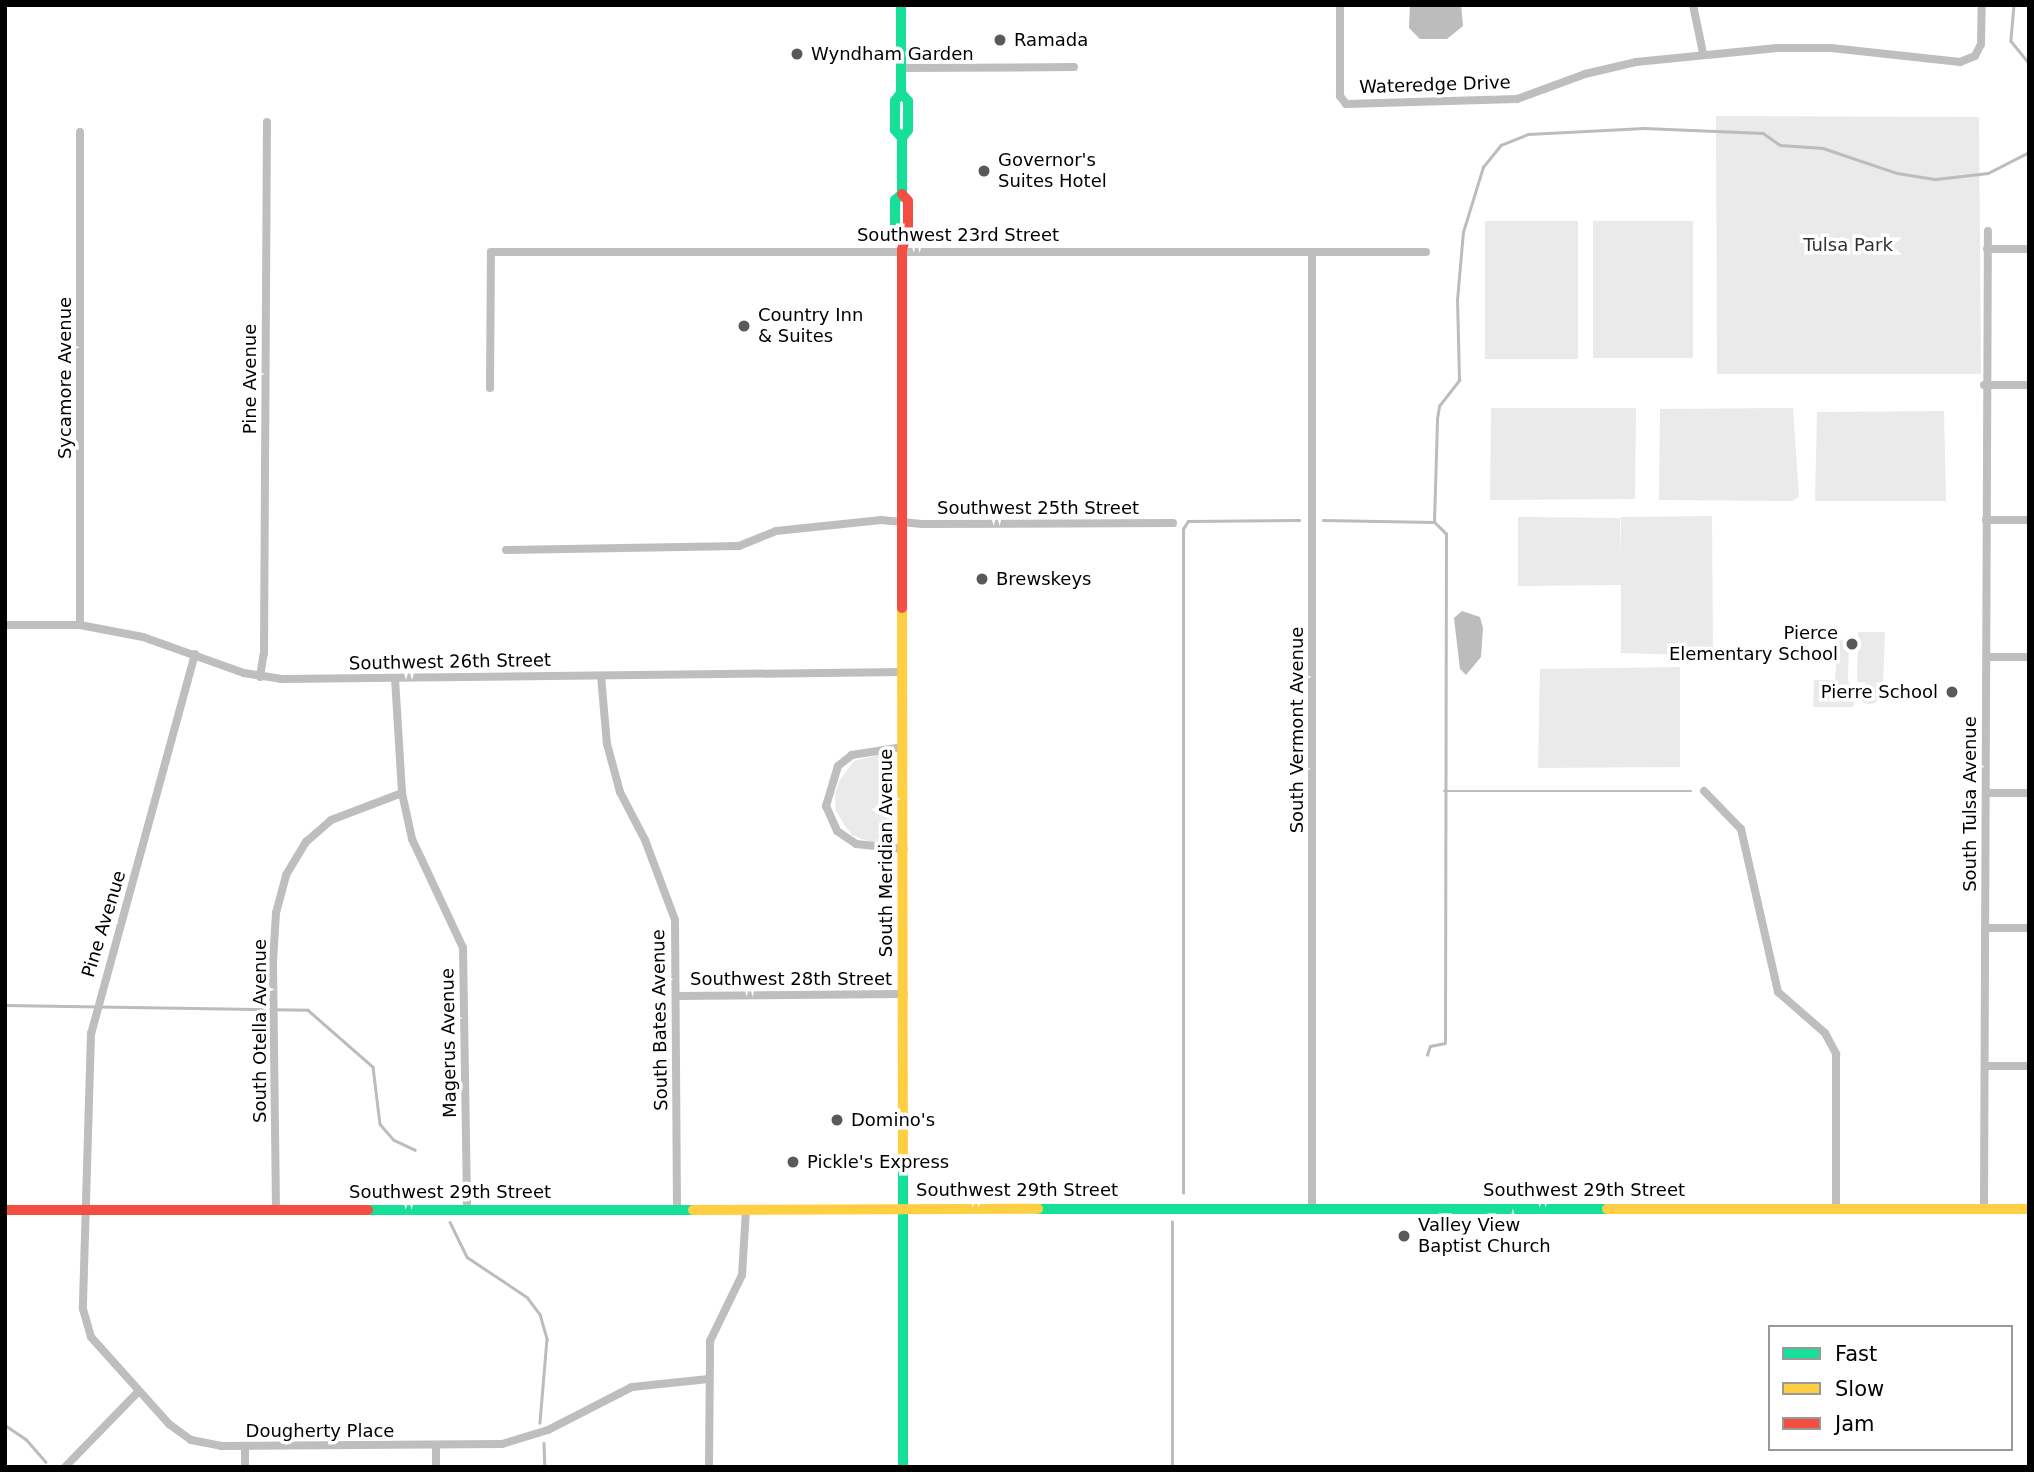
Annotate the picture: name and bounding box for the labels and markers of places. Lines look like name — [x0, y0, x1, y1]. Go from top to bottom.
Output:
place label: Ramada — [1014, 29, 1088, 51]
marker: Ramada — [992, 32, 1008, 48]
place label: Wyndham Garden — [811, 43, 974, 65]
marker: Wyndham Garden — [789, 46, 805, 62]
place label: Governor's Suites Hotel — [998, 150, 1107, 192]
marker: Governor's Suites Hotel — [976, 163, 992, 179]
place label: Country Inn & Suites — [758, 305, 863, 348]
marker: Country Inn & Suites — [736, 318, 752, 334]
place label: Brewskeys — [996, 568, 1091, 590]
marker: Brewskeys — [974, 571, 990, 587]
place label: Pierce Elementary School — [1669, 623, 1838, 666]
marker: Pierce Elementary School — [1844, 636, 1860, 652]
place label: Pierre School — [1821, 681, 1938, 703]
marker: Pierre School — [1944, 684, 1960, 700]
place label: Domino's — [851, 1109, 935, 1131]
marker: Domino's — [829, 1112, 845, 1128]
place label: Pickle's Express — [807, 1151, 949, 1173]
marker: Pickle's Express — [785, 1154, 801, 1170]
place label: Valley View Baptist Church — [1418, 1215, 1551, 1258]
marker: Valley View Baptist Church — [1396, 1228, 1412, 1244]

